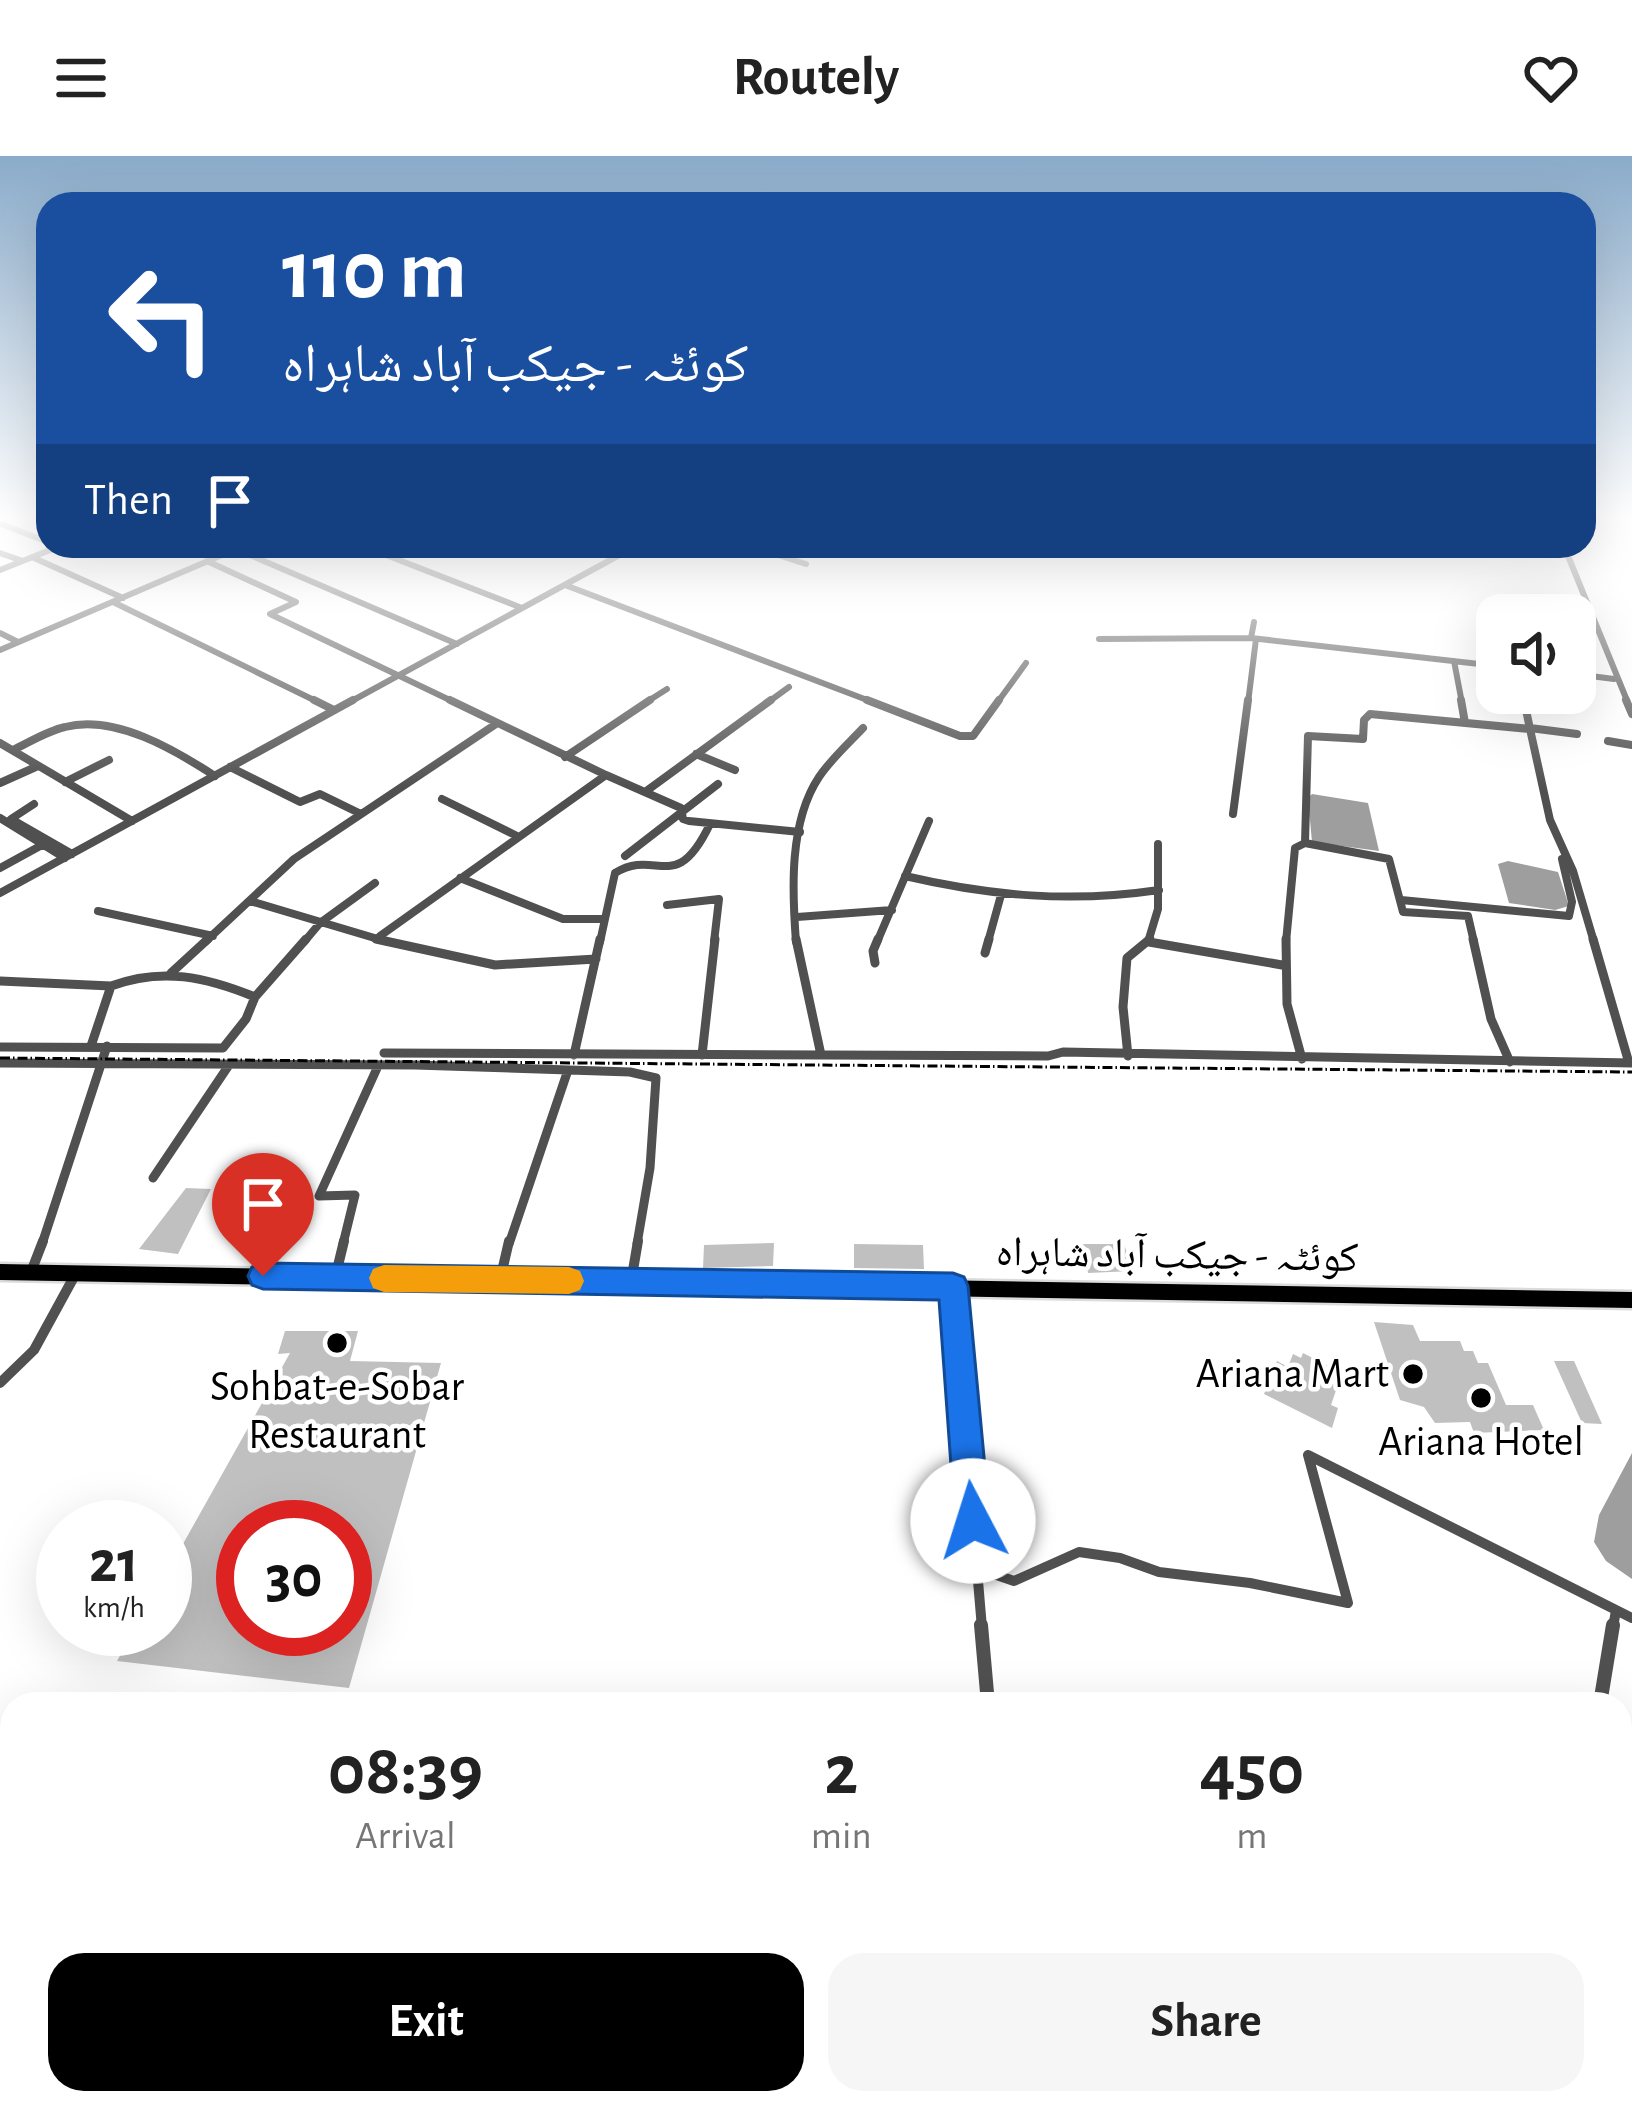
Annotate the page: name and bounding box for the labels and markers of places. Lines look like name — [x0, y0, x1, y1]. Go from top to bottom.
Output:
pin — [212, 1153, 314, 1276]
marker: Sohbat-e-Sobar Restaurant — [324, 1330, 350, 1356]
place label: Ariana Mart — [1196, 1353, 1389, 1395]
marker: Ariana Mart — [1400, 1361, 1426, 1387]
place label: Sohbat-e-Sobar Restaurant — [210, 1366, 464, 1456]
marker: Ariana Hotel — [1468, 1385, 1494, 1411]
place label: Ariana Hotel — [1378, 1421, 1584, 1463]

